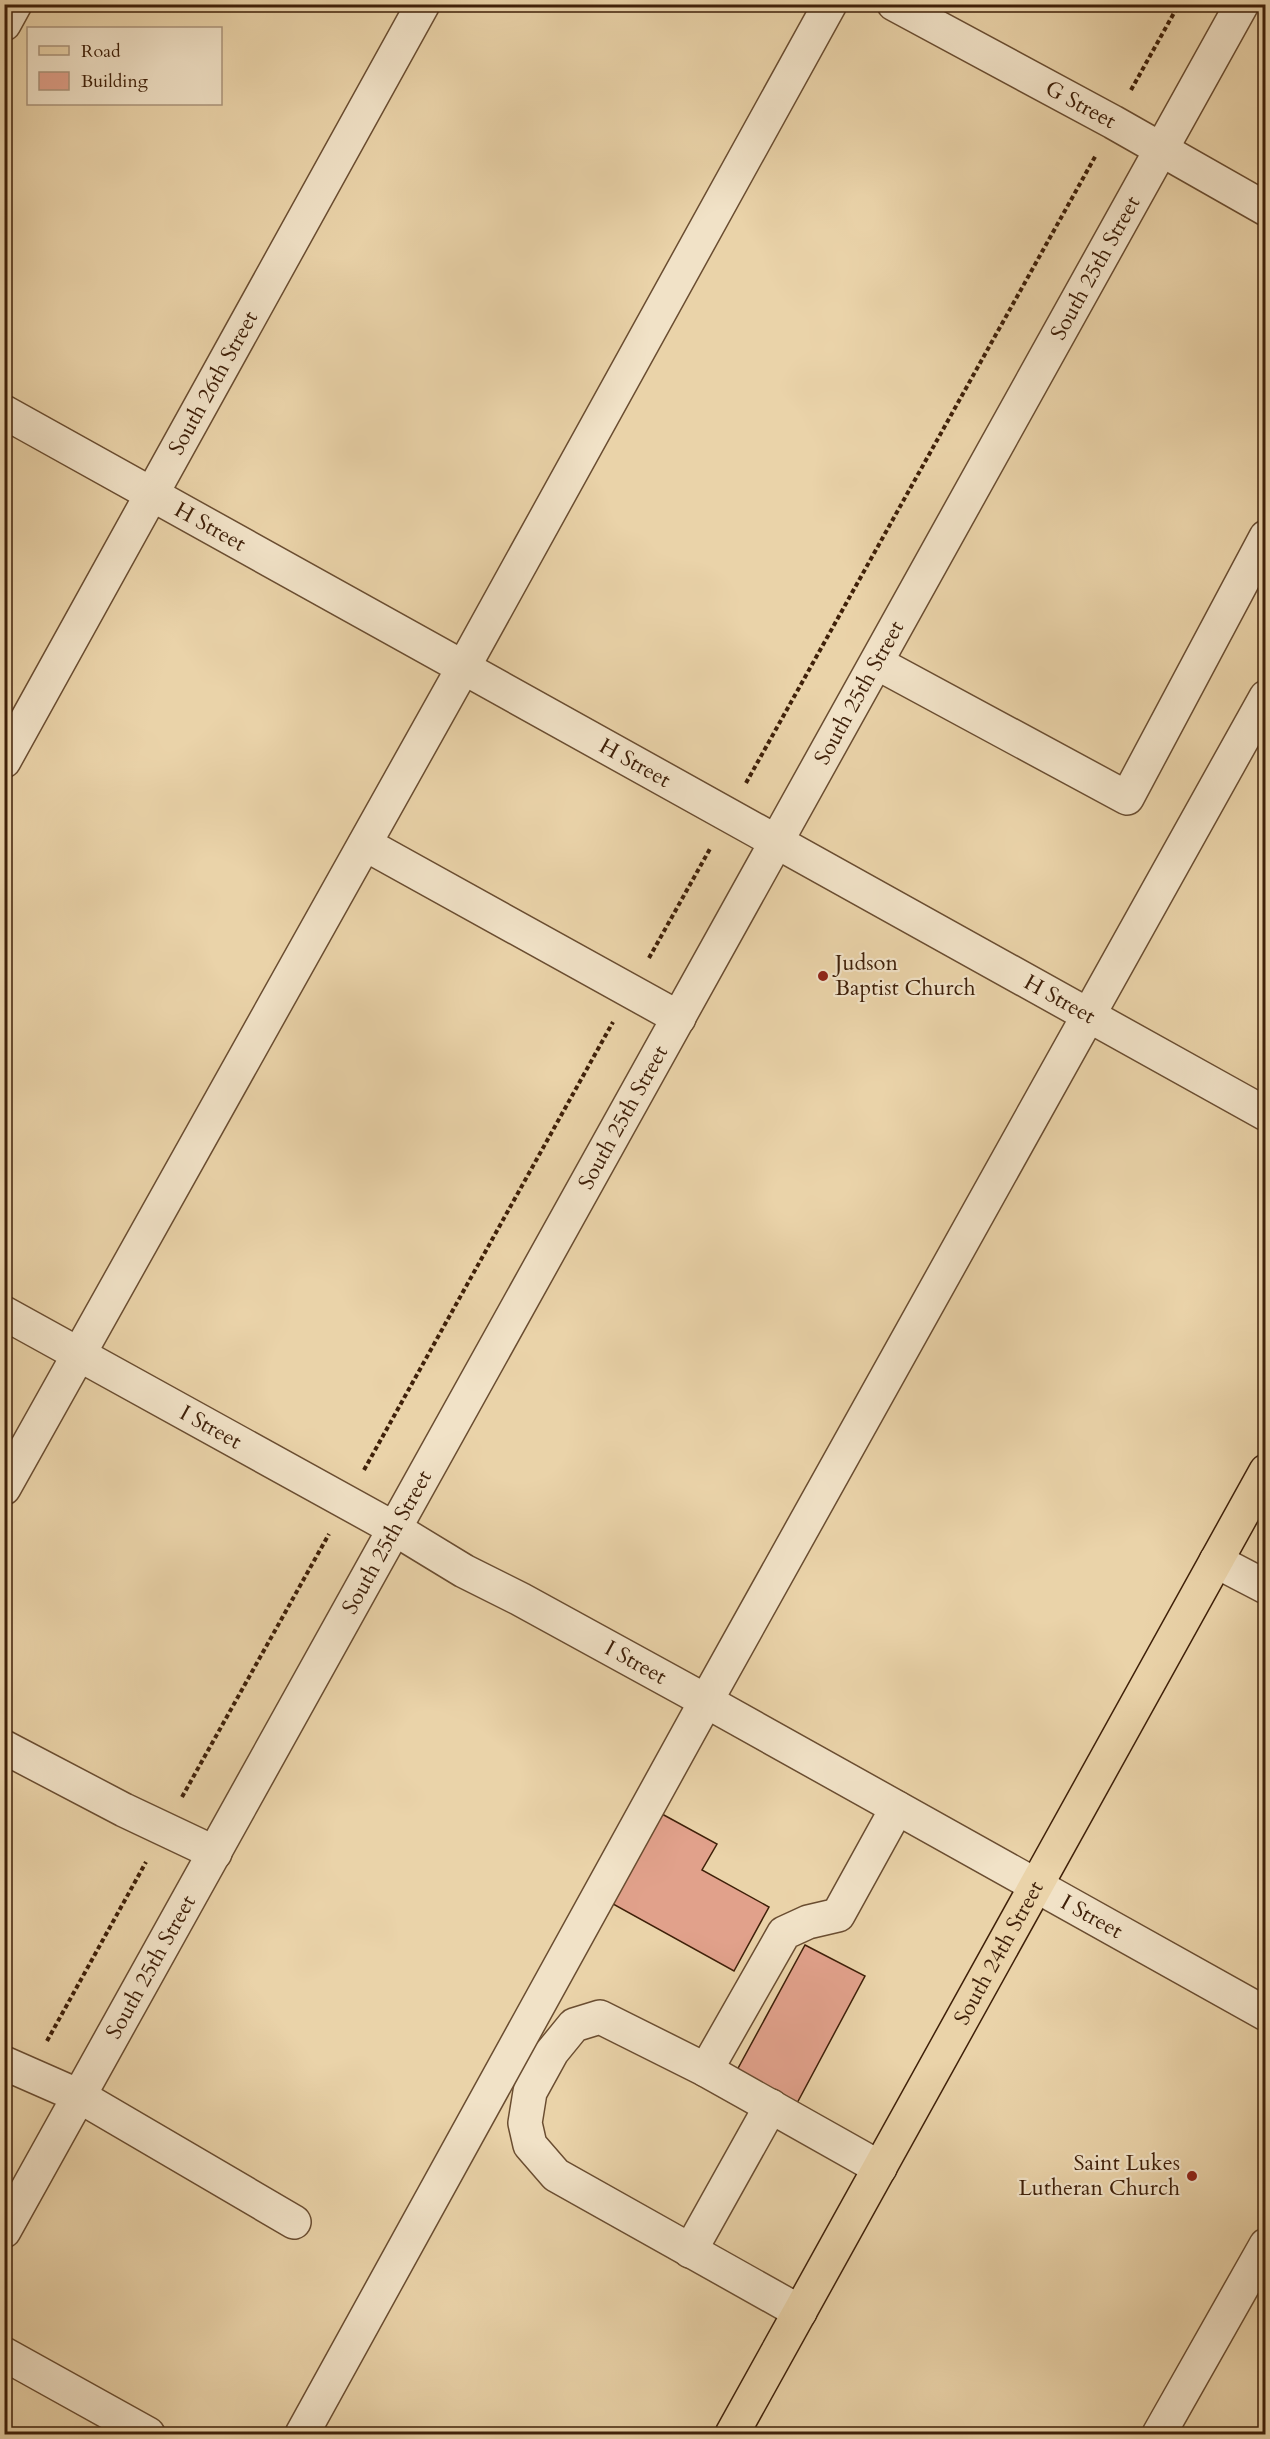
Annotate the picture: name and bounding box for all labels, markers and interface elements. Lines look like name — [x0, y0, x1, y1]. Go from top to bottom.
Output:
legend — [27, 27, 222, 105]
text: Road — [81, 39, 121, 64]
text: Building — [81, 69, 149, 94]
street label: G Street — [1040, 73, 1121, 136]
street label: South 25th Street — [1043, 190, 1147, 345]
street label: South 26th Street — [161, 306, 265, 460]
street label: H Street — [169, 495, 251, 559]
street label: South 25th Street — [807, 615, 911, 770]
street label: H Street — [594, 731, 676, 795]
place label: Judson Baptist Church — [832, 948, 976, 1003]
street label: H Street — [1019, 967, 1101, 1031]
marker: Judson Baptist Church — [816, 969, 830, 983]
street label: South 25th Street — [571, 1040, 675, 1195]
street label: I Street — [174, 1398, 247, 1456]
street label: South 25th Street — [335, 1465, 439, 1620]
street label: I Street — [599, 1633, 672, 1692]
street label: South 24th Street — [947, 1876, 1051, 2030]
street label: I Street — [1055, 1887, 1128, 1946]
street label: South 25th Street — [99, 1890, 203, 2044]
place label: Saint Lukes Lutheran Church — [1019, 2148, 1180, 2203]
marker: Saint Lukes Lutheran Church — [1185, 2169, 1199, 2183]

